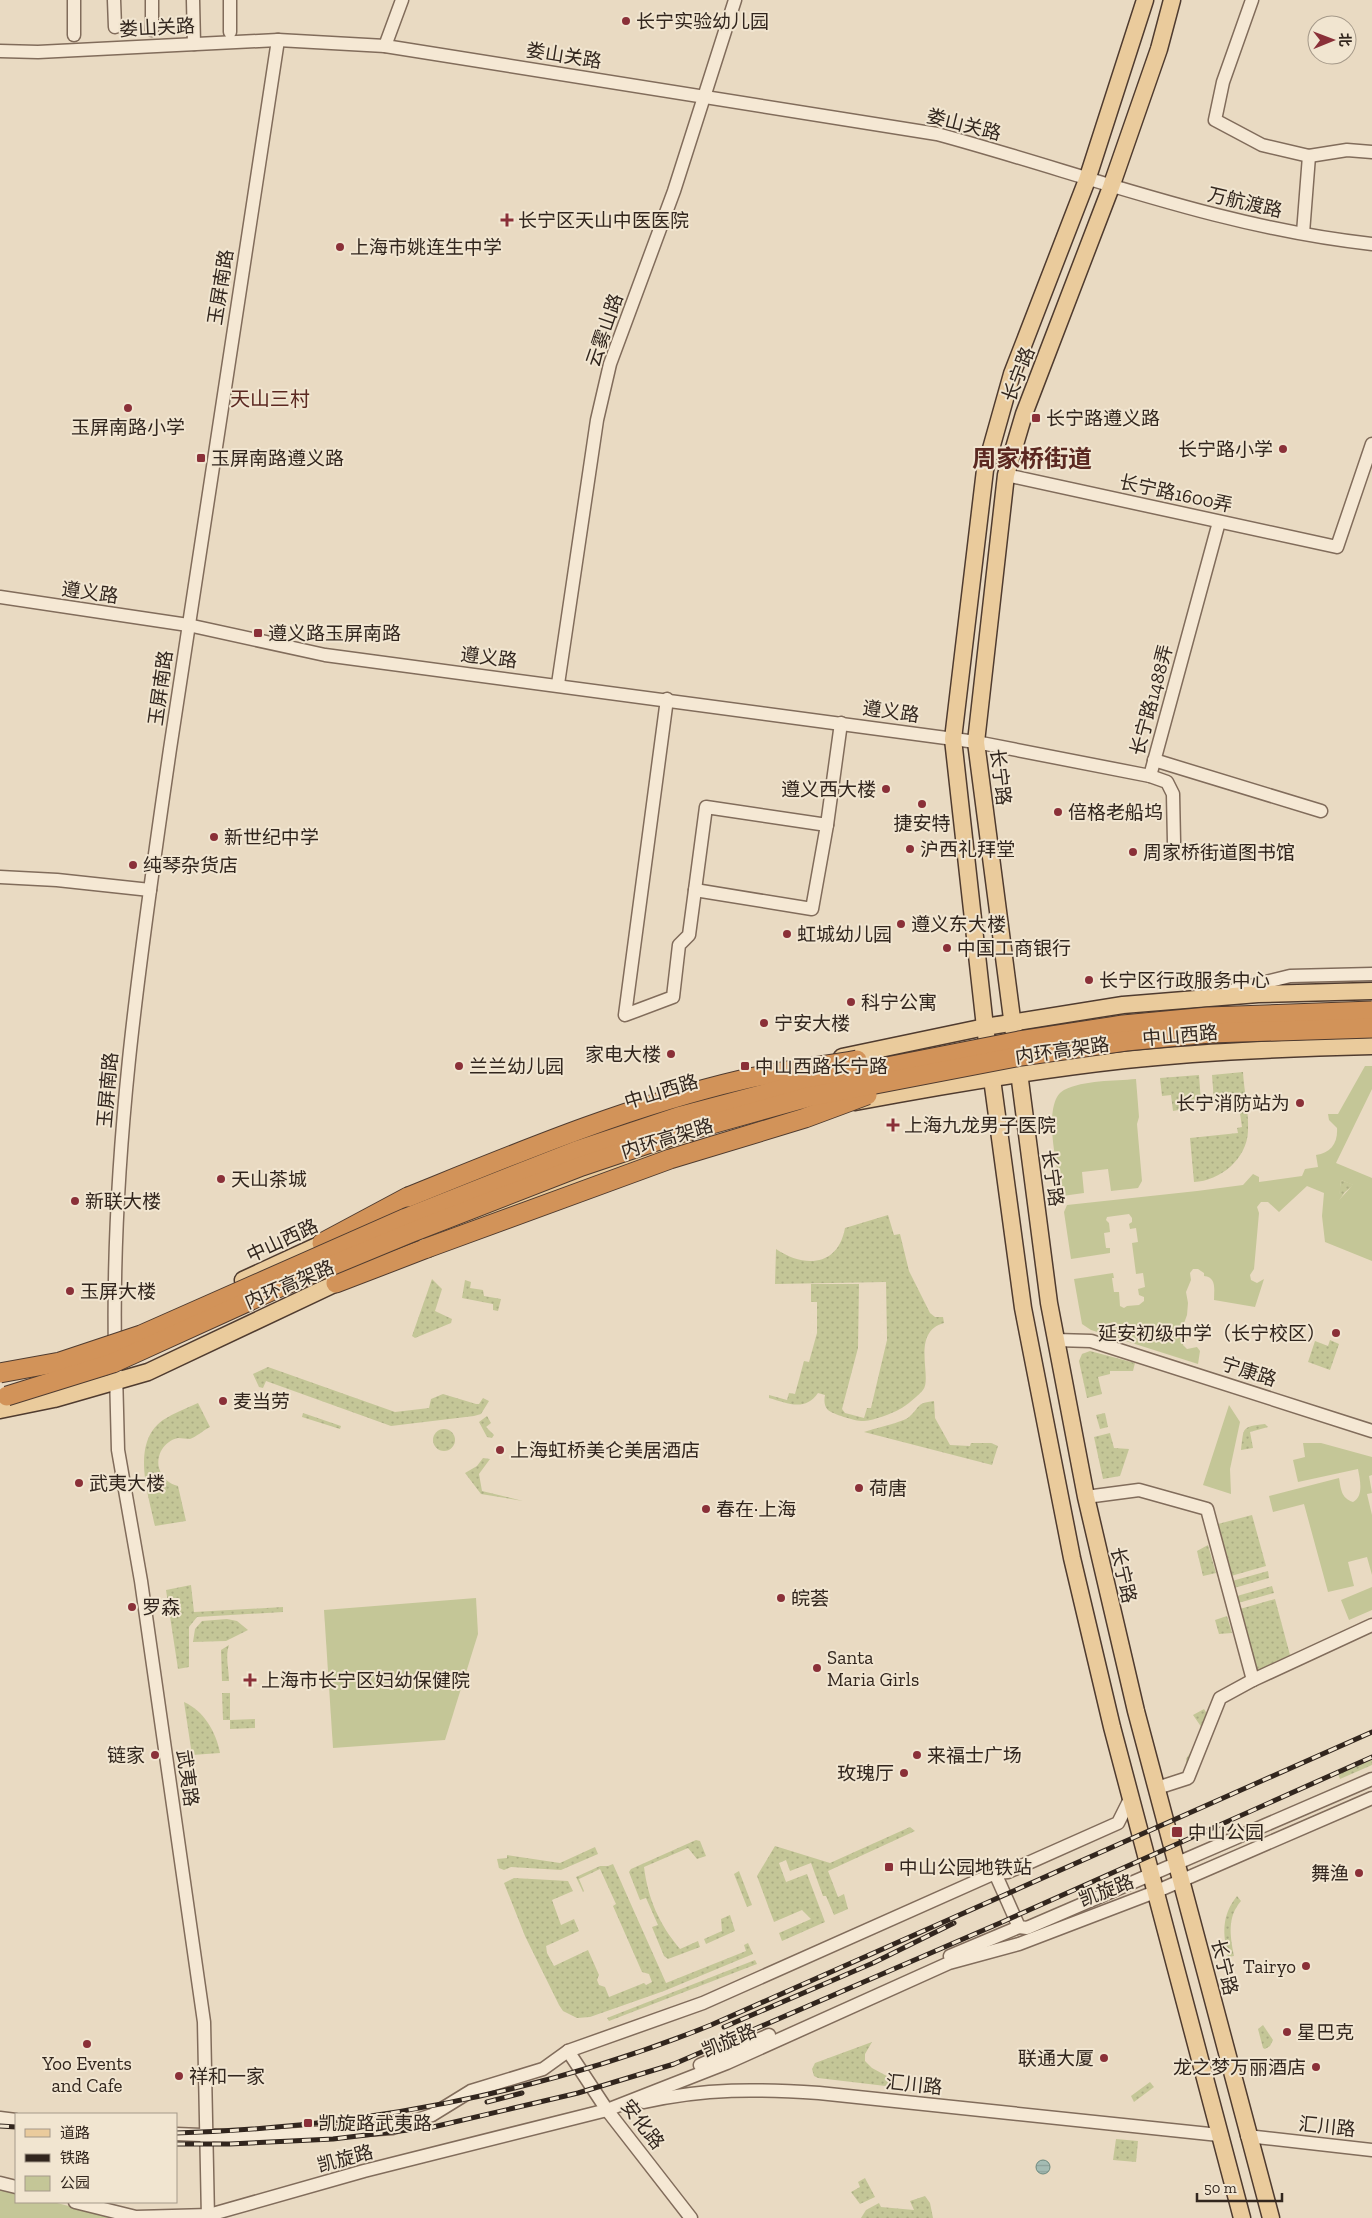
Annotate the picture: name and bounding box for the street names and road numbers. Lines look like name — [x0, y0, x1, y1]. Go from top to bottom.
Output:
street label: 娄山关路 — [118, 14, 196, 41]
street label: 娄山关路 — [525, 38, 603, 73]
street label: 娄山关路 — [924, 104, 1004, 145]
street label: 万航渡路 — [1205, 183, 1285, 222]
street label: 玉屏南路 — [203, 248, 238, 326]
street label: 云雾山路 — [581, 290, 628, 370]
street label: 长宁路 — [998, 343, 1039, 405]
street label: 长宁路1600弄 — [1117, 470, 1235, 517]
street label: 遵义路 — [60, 577, 120, 608]
street label: 长宁路1488弄 — [1126, 642, 1177, 758]
street label: 遵义路 — [459, 643, 519, 672]
street label: 玉屏南路 — [144, 649, 177, 727]
street label: 遵义路 — [861, 696, 921, 727]
street label: 长宁路 — [986, 747, 1015, 807]
street label: 中山西路 — [1141, 1021, 1219, 1050]
street label: 内环高架路 — [1013, 1032, 1111, 1068]
street label: 玉屏南路 — [93, 1051, 122, 1129]
street label: 中山西路 — [621, 1069, 701, 1114]
street label: 内环高架路 — [618, 1114, 716, 1163]
street label: 长宁路 — [1037, 1148, 1068, 1208]
street label: 中山西路 — [243, 1214, 322, 1267]
street label: 内环高架路 — [241, 1255, 337, 1314]
street label: 宁康路 — [1218, 1352, 1280, 1391]
street label: 长宁路 — [1106, 1545, 1141, 1605]
street label: 武夷路 — [172, 1748, 203, 1808]
street label: 凯旋路 — [1075, 1870, 1137, 1911]
street label: 长宁路 — [1206, 1937, 1243, 1998]
street label: 凯旋路 — [698, 2019, 760, 2062]
street label: 汇川路 — [884, 2070, 944, 2099]
street label: 安化路 — [616, 2095, 669, 2154]
street label: 汇川路 — [1297, 2112, 1357, 2141]
street label: 凯旋路 — [315, 2140, 376, 2177]

